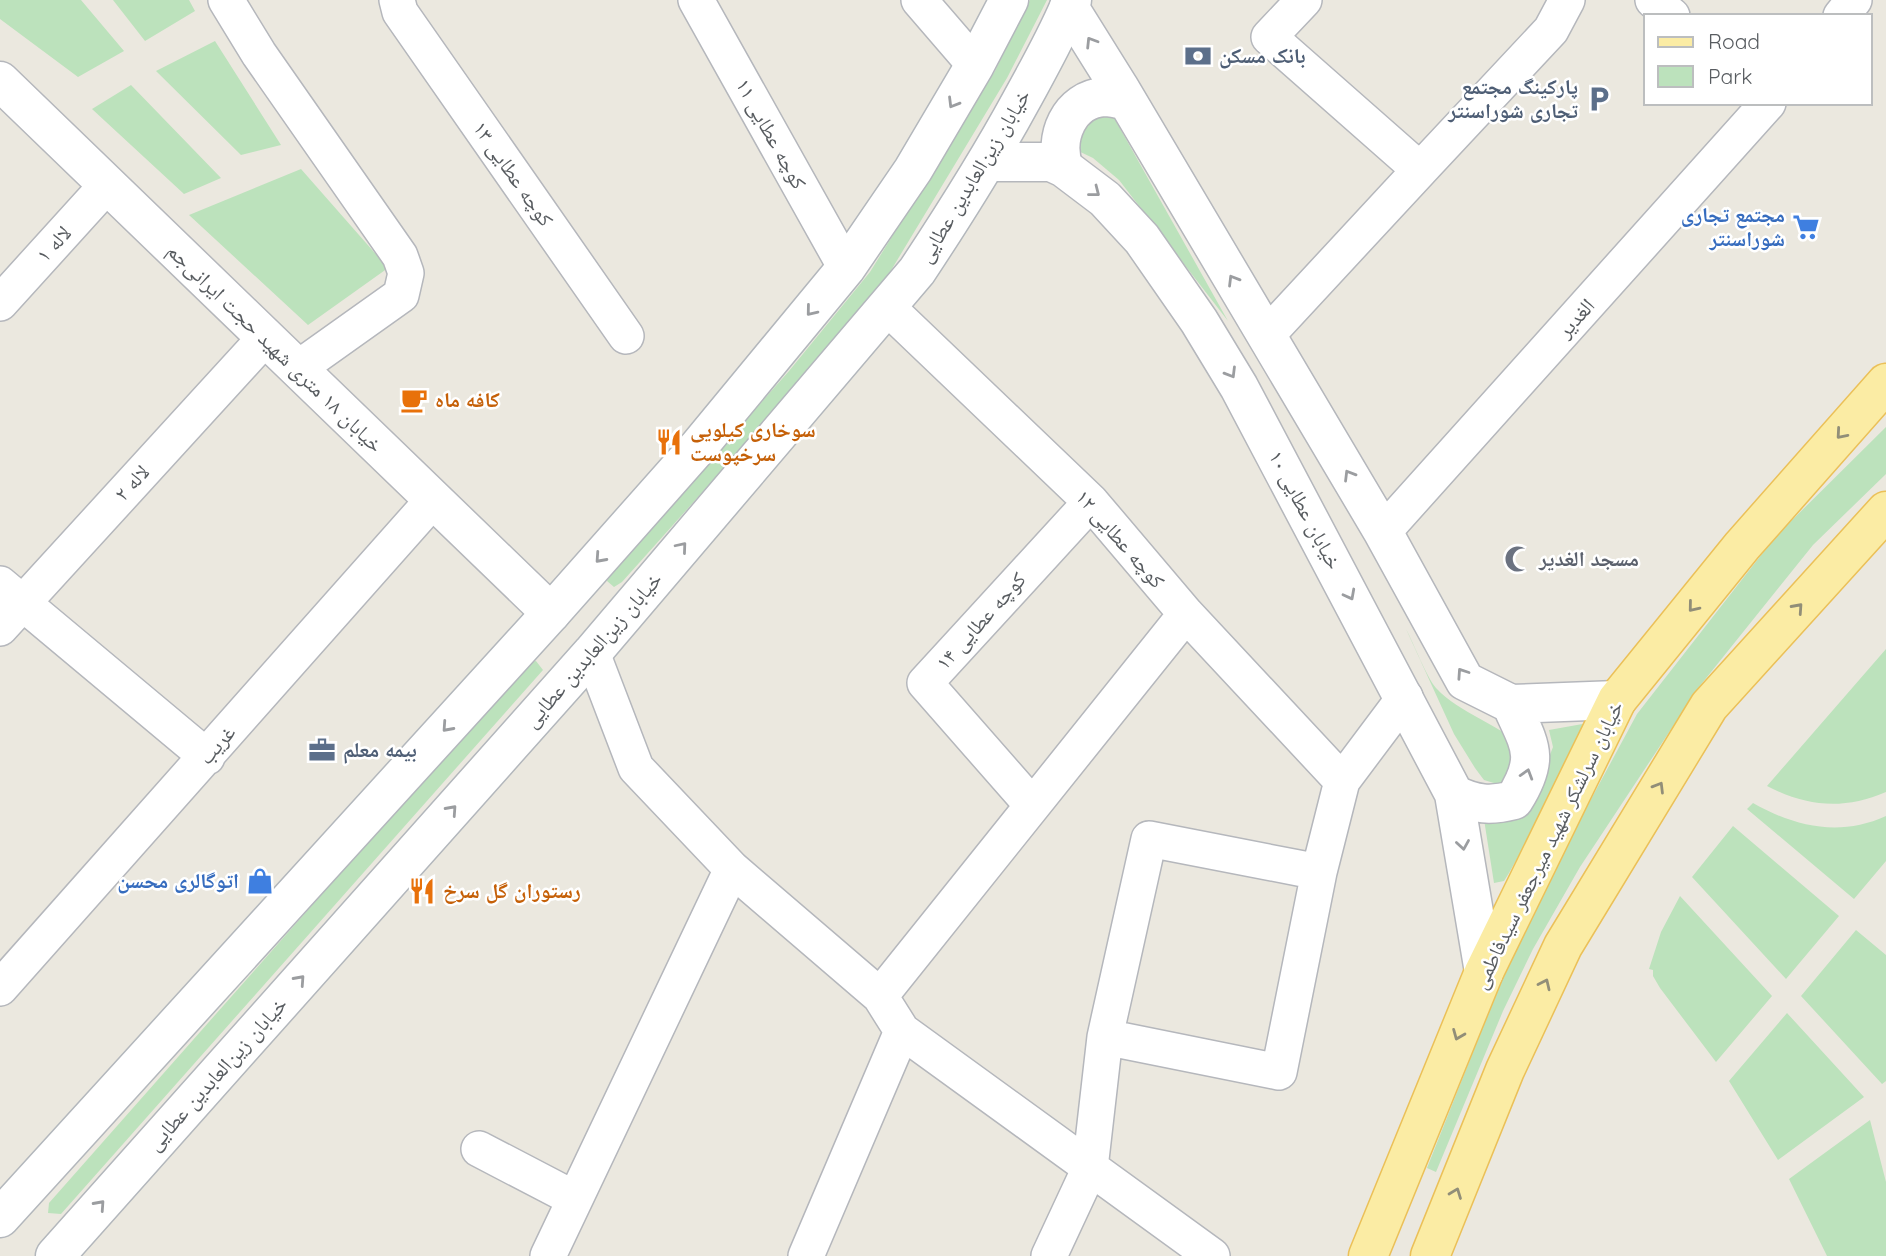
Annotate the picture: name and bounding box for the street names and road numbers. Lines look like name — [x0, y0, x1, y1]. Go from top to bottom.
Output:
street label: کوچه عطایی ۱۱ — [730, 74, 813, 194]
street label: خیابان زین‌العابدین عطایی — [911, 84, 1036, 268]
street label: کوچه عطایی ۱۳ — [467, 116, 560, 232]
street label: لاله ۱ — [30, 220, 76, 267]
street label: خیابان ۱۸ متری شهید حجت ایرانی‌جم — [161, 237, 389, 459]
street label: الغدیر — [1550, 292, 1600, 343]
street label: خیابان عطایی ۱۰ — [1263, 446, 1348, 574]
street label: لاله ۲ — [108, 459, 154, 506]
street label: کوچه عطایی ۱۲ — [1070, 484, 1171, 594]
street label: خیابان زین‌العابدین عطایی — [517, 566, 668, 733]
street label: کوچه عطایی ۱۴ — [930, 566, 1032, 675]
street label: خیابان سرلشکر شهید میرجعفر سیدفاطمی — [1466, 696, 1629, 993]
street label: غریب — [192, 719, 241, 769]
street label: خیابان زین‌العابدین عطایی — [140, 991, 293, 1156]

